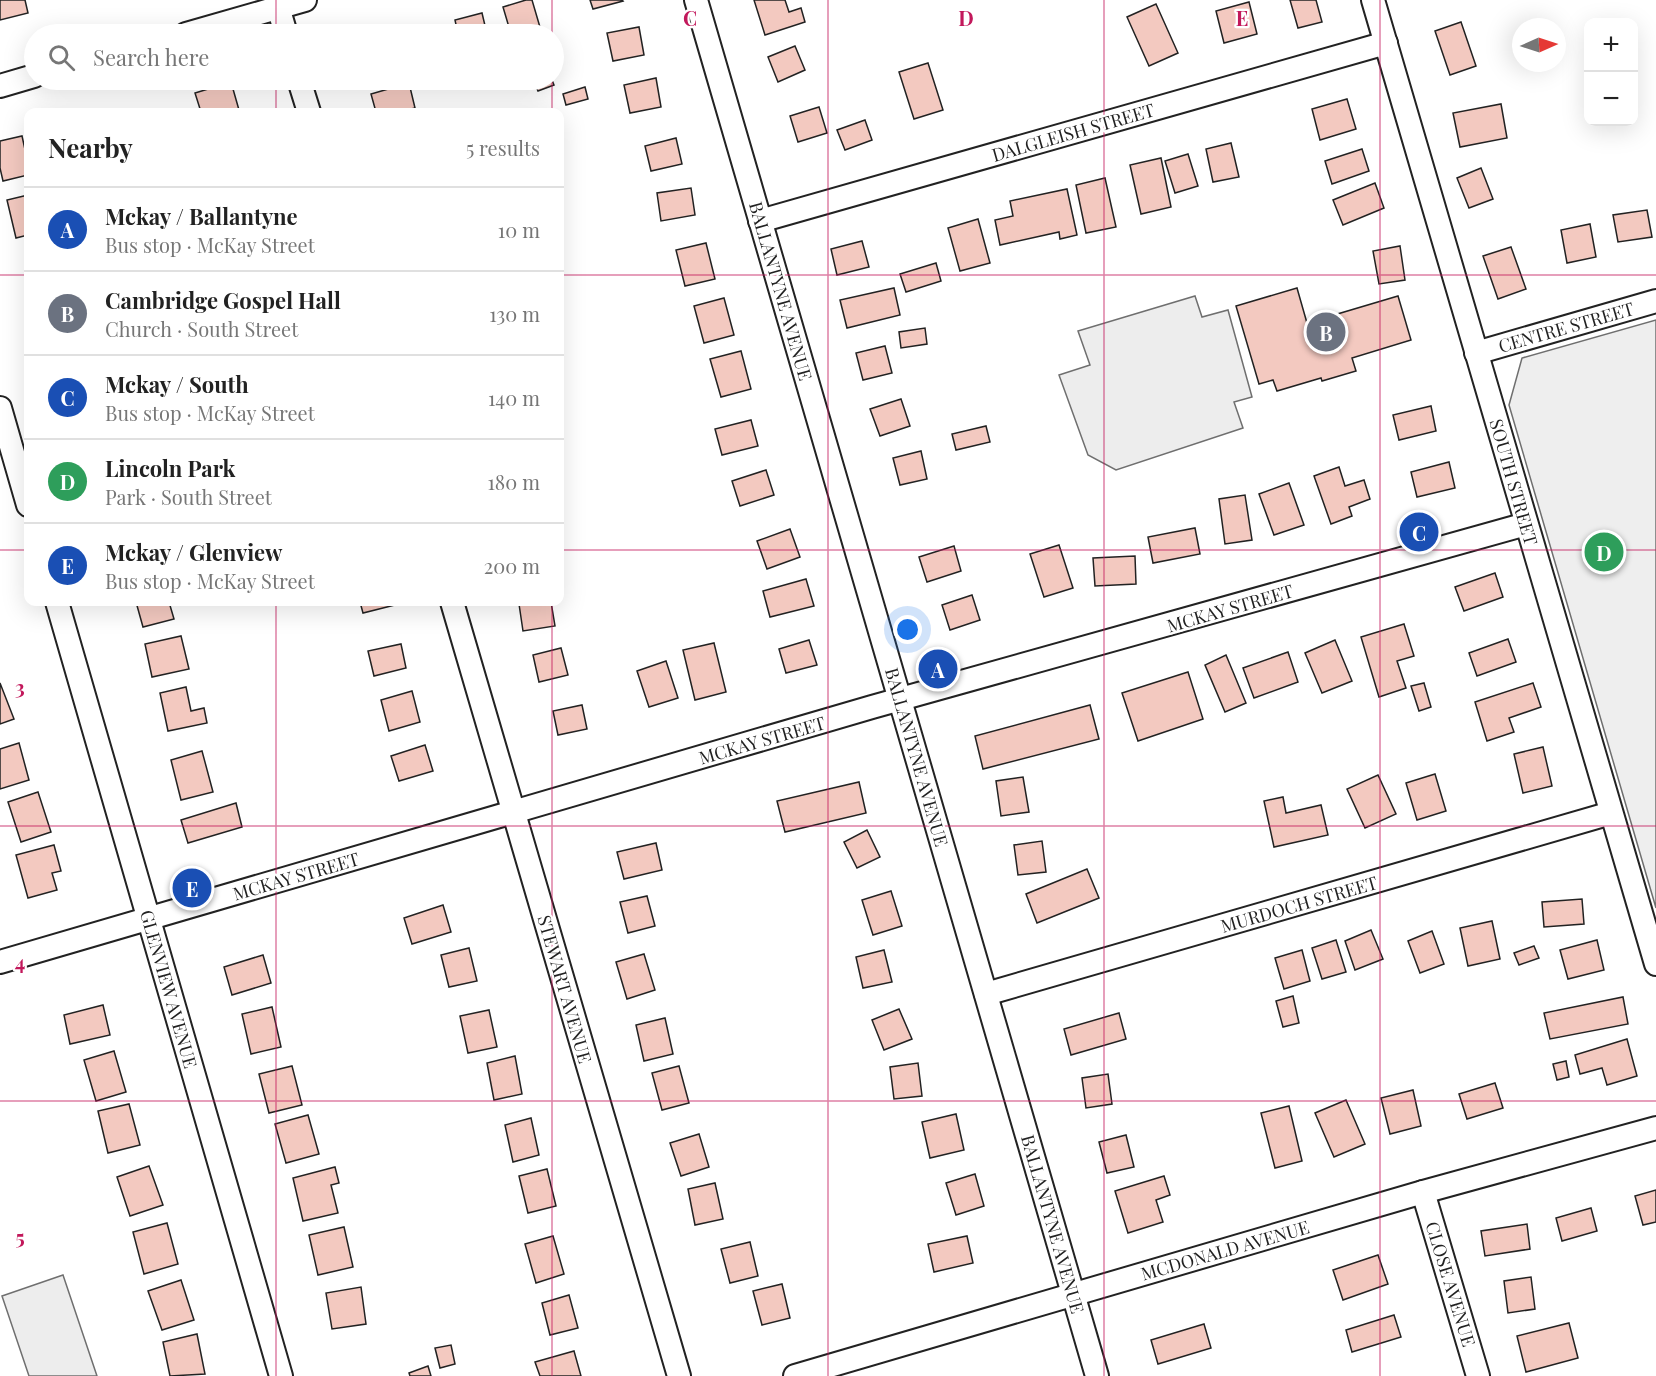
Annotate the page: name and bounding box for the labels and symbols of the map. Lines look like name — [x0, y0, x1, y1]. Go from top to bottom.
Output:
text: C — [683, 4, 697, 31]
text: D — [958, 4, 974, 31]
text: E — [1236, 4, 1248, 31]
north arrow — [1512, 18, 1566, 72]
street label: DALGLEISH STREET — [989, 97, 1157, 167]
street label: BALLANTYNE AVENUE — [744, 199, 818, 383]
street label: CENTRE STREET — [1495, 296, 1637, 358]
pin: B — [1306, 310, 1346, 354]
street label: SOUTH STREET — [1485, 416, 1543, 548]
pin: C — [1400, 510, 1438, 554]
pin: D — [1584, 530, 1624, 574]
street label: MCKAY STREET — [1164, 578, 1296, 638]
your location — [893, 615, 922, 644]
pin: A — [918, 646, 958, 692]
street label: BALLANTYNE AVENUE — [881, 665, 953, 849]
text: 3 — [15, 673, 25, 700]
street label: MCKAY STREET — [696, 710, 828, 770]
street label: MCKAY STREET — [230, 846, 362, 906]
pin: E — [172, 866, 212, 910]
street label: MURDOCH STREET — [1218, 870, 1380, 938]
street label: GLENVIEW AVENUE — [135, 907, 203, 1071]
street label: STEWART AVENUE — [532, 912, 598, 1066]
text: 4 — [15, 948, 25, 975]
street label: BALLANTYNE AVENUE — [1016, 1132, 1090, 1316]
street label: MCDONALD AVENUE — [1138, 1214, 1312, 1285]
street label: CLOSE AVENUE — [1421, 1219, 1481, 1349]
text: 5 — [15, 1223, 25, 1250]

